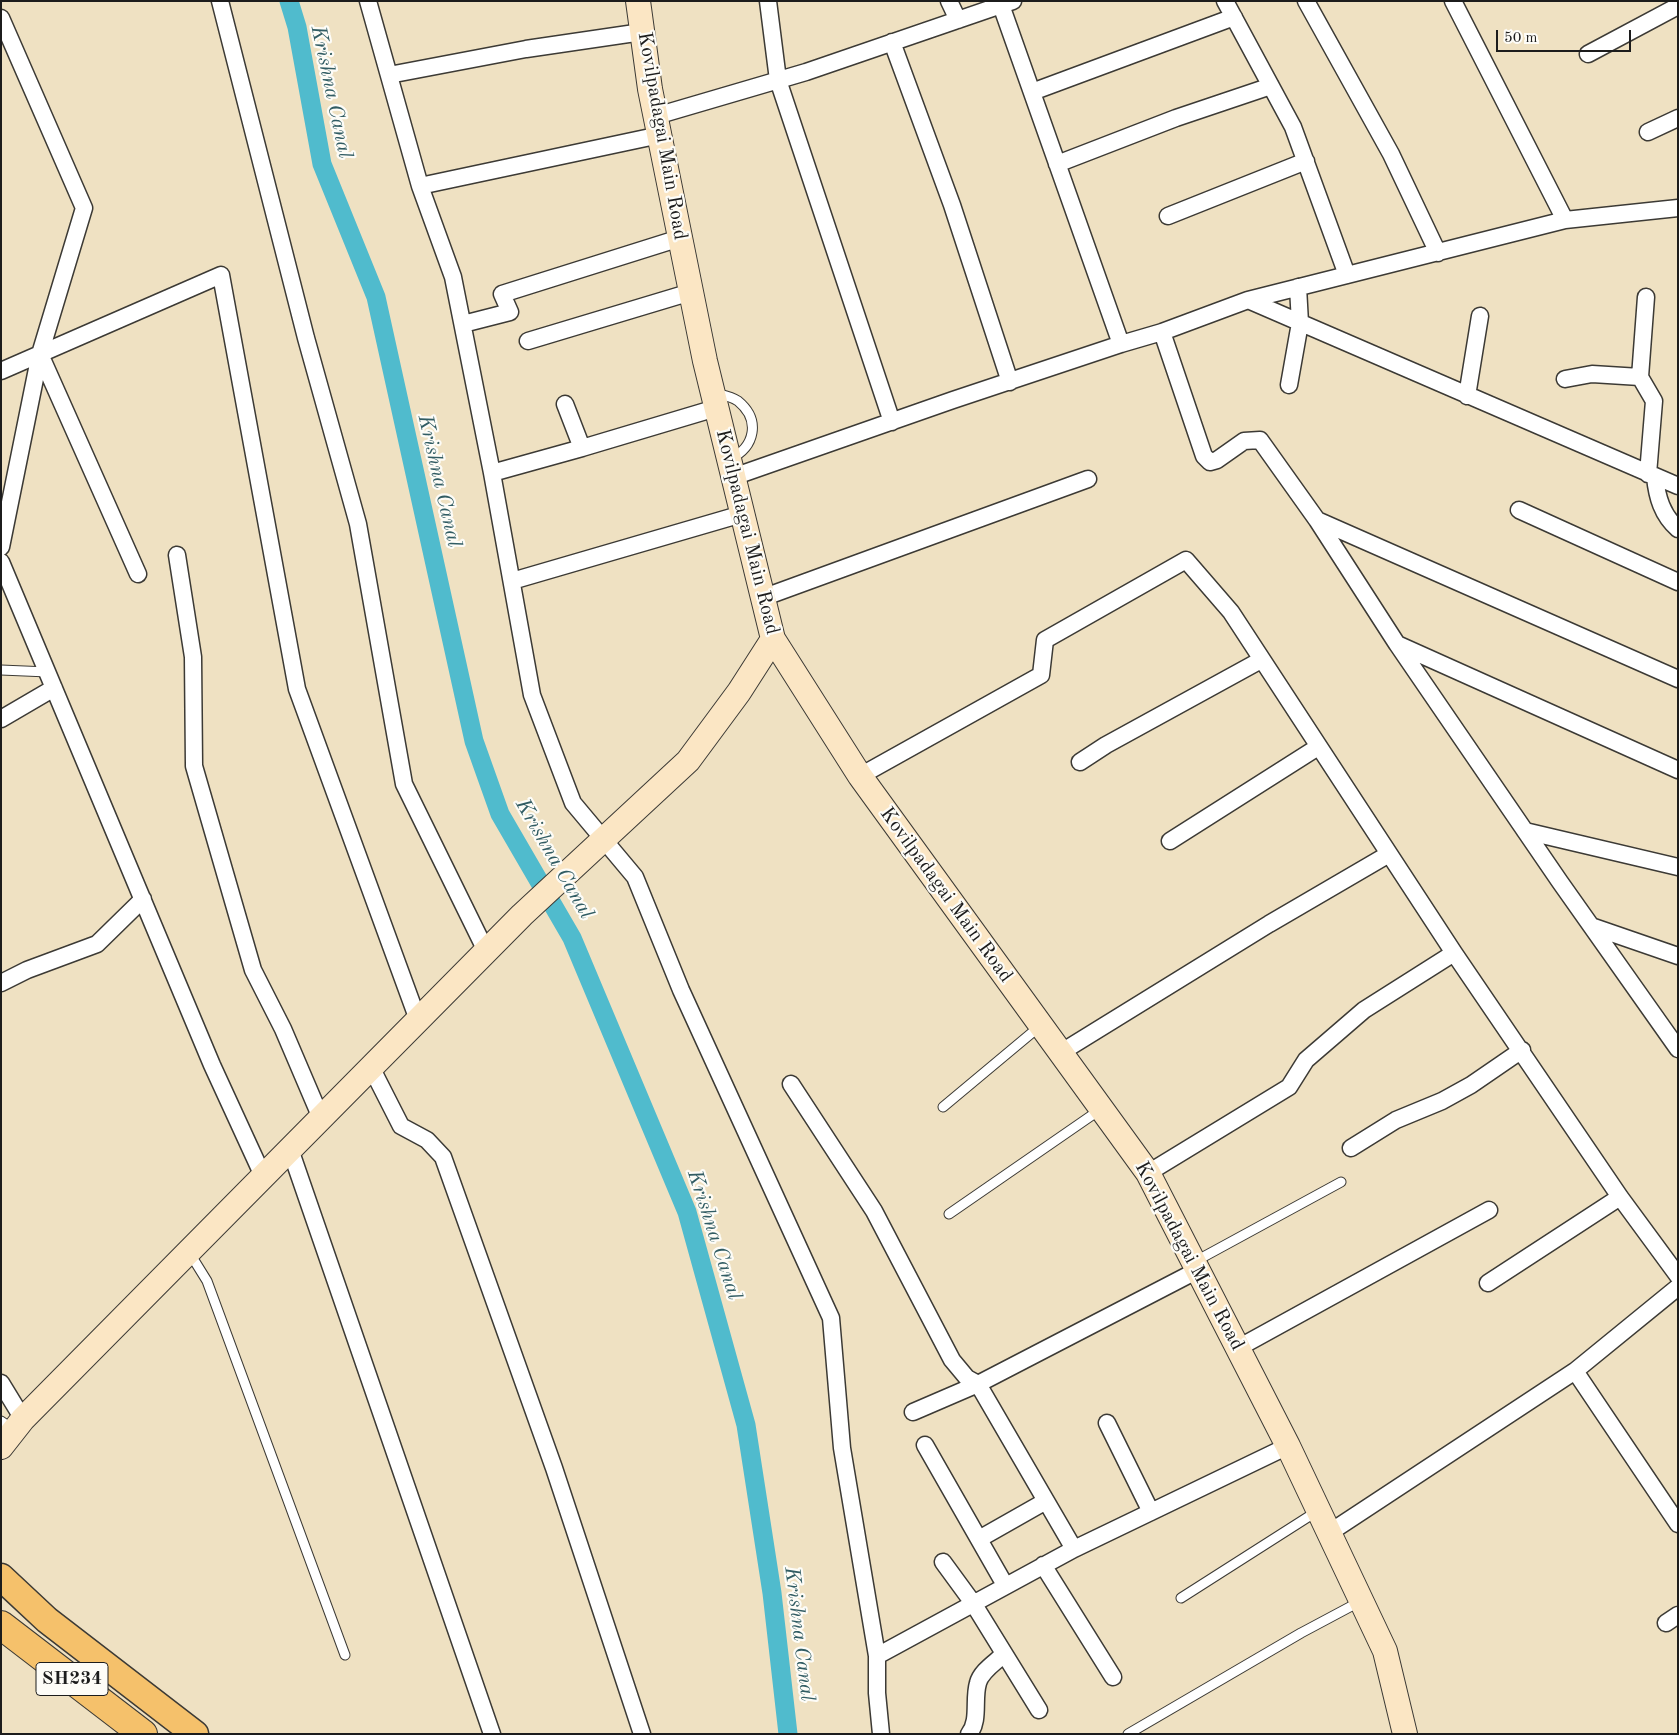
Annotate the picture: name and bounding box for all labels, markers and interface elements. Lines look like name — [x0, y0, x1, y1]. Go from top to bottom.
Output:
scale bar — [1499, 20, 1634, 52]
water label: Krishna Canal — [305, 23, 357, 161]
street label: Kovilpadagai Main Road — [632, 30, 692, 242]
text: 50 m — [1504, 31, 1538, 46]
water label: Krishna Canal — [412, 412, 466, 550]
street label: Kovilpadagai Main Road — [710, 427, 784, 637]
water label: Krishna Canal — [509, 794, 599, 924]
street label: Kovilpadagai Main Road — [874, 803, 1018, 987]
street label: Kovilpadagai Main Road — [1129, 1157, 1249, 1355]
water label: Krishna Canal — [681, 1167, 747, 1303]
water label: Krishna Canal — [778, 1565, 820, 1703]
road number: SH234 — [36, 1662, 108, 1696]

